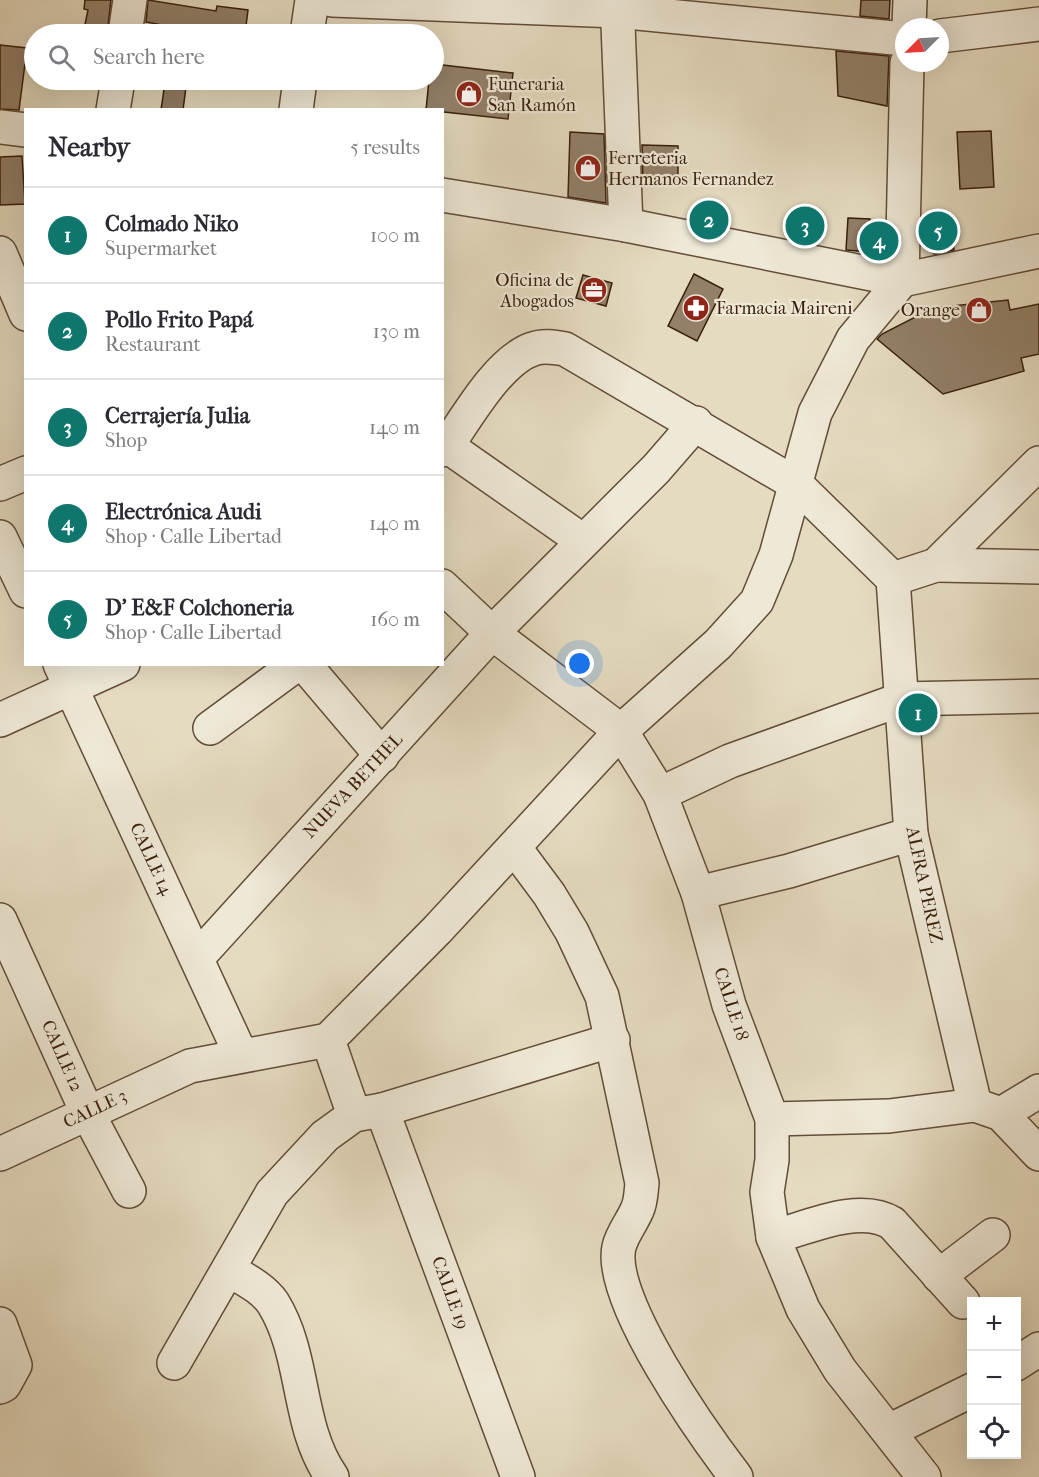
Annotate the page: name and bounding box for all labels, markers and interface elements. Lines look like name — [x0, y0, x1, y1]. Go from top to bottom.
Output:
north arrow — [895, 18, 949, 72]
search box — [24, 24, 444, 90]
icon: search — [45, 41, 78, 74]
text: Search here — [93, 44, 205, 70]
place label: Funeraria San Ramón — [488, 74, 576, 116]
shop icon: Funeraria San Ramón — [454, 79, 484, 109]
text: Nearby — [48, 132, 130, 163]
text: 5 results — [350, 136, 420, 159]
place label: Ferreteria Hermanos Fernandez — [608, 148, 774, 190]
shop icon: Ferreteria Hermanos Fernandez — [573, 153, 603, 183]
pin: 2 — [690, 198, 728, 242]
pin: 3 — [786, 204, 824, 248]
pin: 5 — [918, 208, 958, 254]
text: Colmado Niko — [105, 211, 238, 237]
pin: 4 — [860, 218, 898, 264]
text: 1 — [64, 224, 71, 247]
text: 100 m — [370, 224, 420, 247]
text: Supermarket — [105, 237, 217, 260]
place label: Oficina de Abogados — [495, 270, 574, 312]
office icon: Oficina de Abogados — [579, 275, 609, 305]
pharmacy icon: Farmacia Maireni — [681, 293, 711, 323]
shop icon: Orange — [964, 295, 994, 325]
place label: Farmacia Maireni — [716, 298, 853, 319]
place label: Orange — [901, 300, 960, 321]
text: Pollo Frito Papá — [105, 307, 253, 333]
text: 2 — [62, 320, 73, 343]
text: 130 m — [373, 320, 420, 343]
text: Restaurant — [105, 333, 201, 356]
text: Cerrajería Julia — [105, 403, 250, 429]
text: 3 — [63, 416, 72, 439]
text: 140 m — [369, 416, 420, 439]
text: Shop — [105, 429, 147, 452]
text: Electrónica Audi — [105, 499, 262, 525]
text: 4 — [62, 512, 73, 535]
text: 140 m — [369, 512, 420, 535]
text: Shop · Calle Libertad — [105, 525, 282, 548]
text: D' E&F Colchoneria — [105, 595, 293, 621]
text: 5 — [63, 608, 72, 631]
text: 160 m — [370, 608, 420, 631]
text: Shop · Calle Libertad — [105, 621, 282, 644]
your location — [565, 649, 594, 678]
pin: 1 — [898, 690, 938, 736]
street label: NUEVA BETHEL — [299, 729, 407, 843]
street label: CALLE 14 — [125, 820, 177, 899]
street label: ALFRA PEREZ — [901, 824, 947, 945]
street label: CALLE 18 — [709, 965, 753, 1043]
street label: CALLE 12 — [37, 1017, 87, 1095]
street label: CALLE 3 — [60, 1085, 130, 1133]
street label: CALLE 19 — [427, 1254, 473, 1332]
map controls — [967, 1297, 1021, 1459]
button: + — [967, 1297, 1021, 1351]
button: − — [967, 1351, 1021, 1405]
button: locate — [967, 1405, 1021, 1459]

